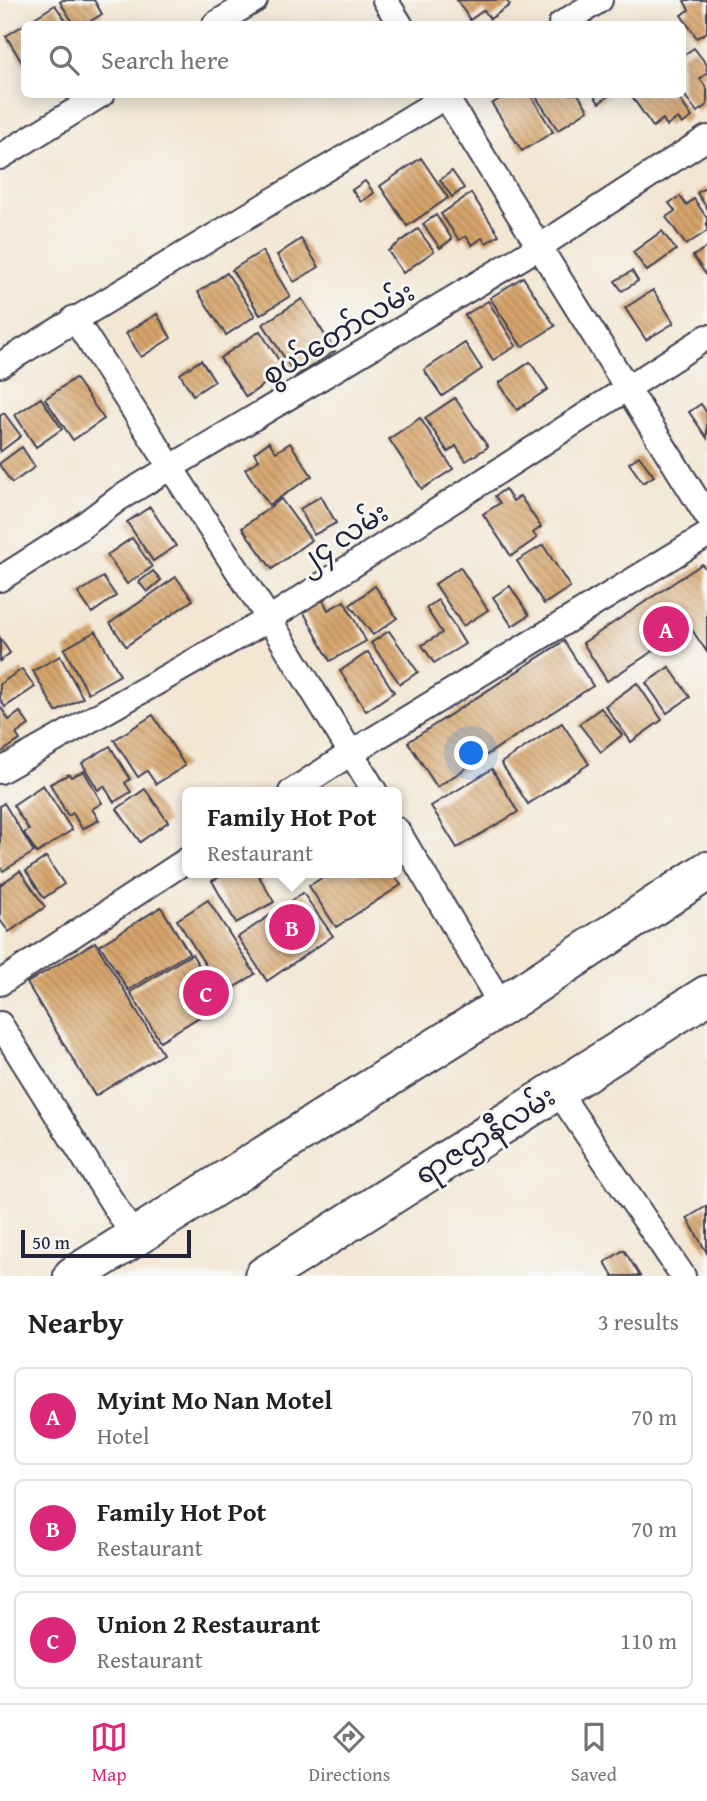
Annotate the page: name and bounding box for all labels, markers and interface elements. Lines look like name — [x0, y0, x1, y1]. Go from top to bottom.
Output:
search box — [21, 21, 686, 98]
text: Search here — [101, 40, 229, 79]
icon: search — [45, 41, 83, 79]
street label: စွယ်တော်လမ်း — [253, 271, 423, 396]
street label: ၂၄ လမ်း — [288, 491, 398, 584]
pin: A — [643, 603, 689, 655]
your location — [454, 736, 488, 770]
popup — [182, 787, 402, 878]
text: Family Hot Pot — [207, 797, 377, 836]
text: Restaurant — [207, 836, 313, 869]
pin: B — [269, 901, 315, 953]
pin: C — [183, 967, 229, 1019]
street label: ရာဇဌာနီလမ်း — [407, 1075, 564, 1196]
scale bar — [21, 1227, 191, 1259]
text: 50 m — [32, 1228, 70, 1256]
text: Nearby — [28, 1300, 124, 1344]
text: 3 results — [598, 1305, 679, 1338]
text: Myint Mo Nan Motel — [97, 1380, 332, 1419]
text: A — [46, 1400, 60, 1433]
text: 70 m — [631, 1400, 677, 1433]
text: Hotel — [97, 1419, 149, 1452]
text: Family Hot Pot — [97, 1492, 266, 1531]
text: B — [46, 1512, 60, 1545]
text: 70 m — [631, 1512, 677, 1545]
text: Restaurant — [97, 1531, 203, 1564]
text: Union 2 Restaurant — [97, 1604, 320, 1643]
text: C — [46, 1624, 60, 1657]
text: 110 m — [620, 1624, 677, 1657]
text: Restaurant — [97, 1643, 203, 1676]
tab: Map — [90, 1718, 128, 1788]
tab: Directions — [309, 1718, 390, 1788]
tab: Saved — [571, 1718, 617, 1788]

